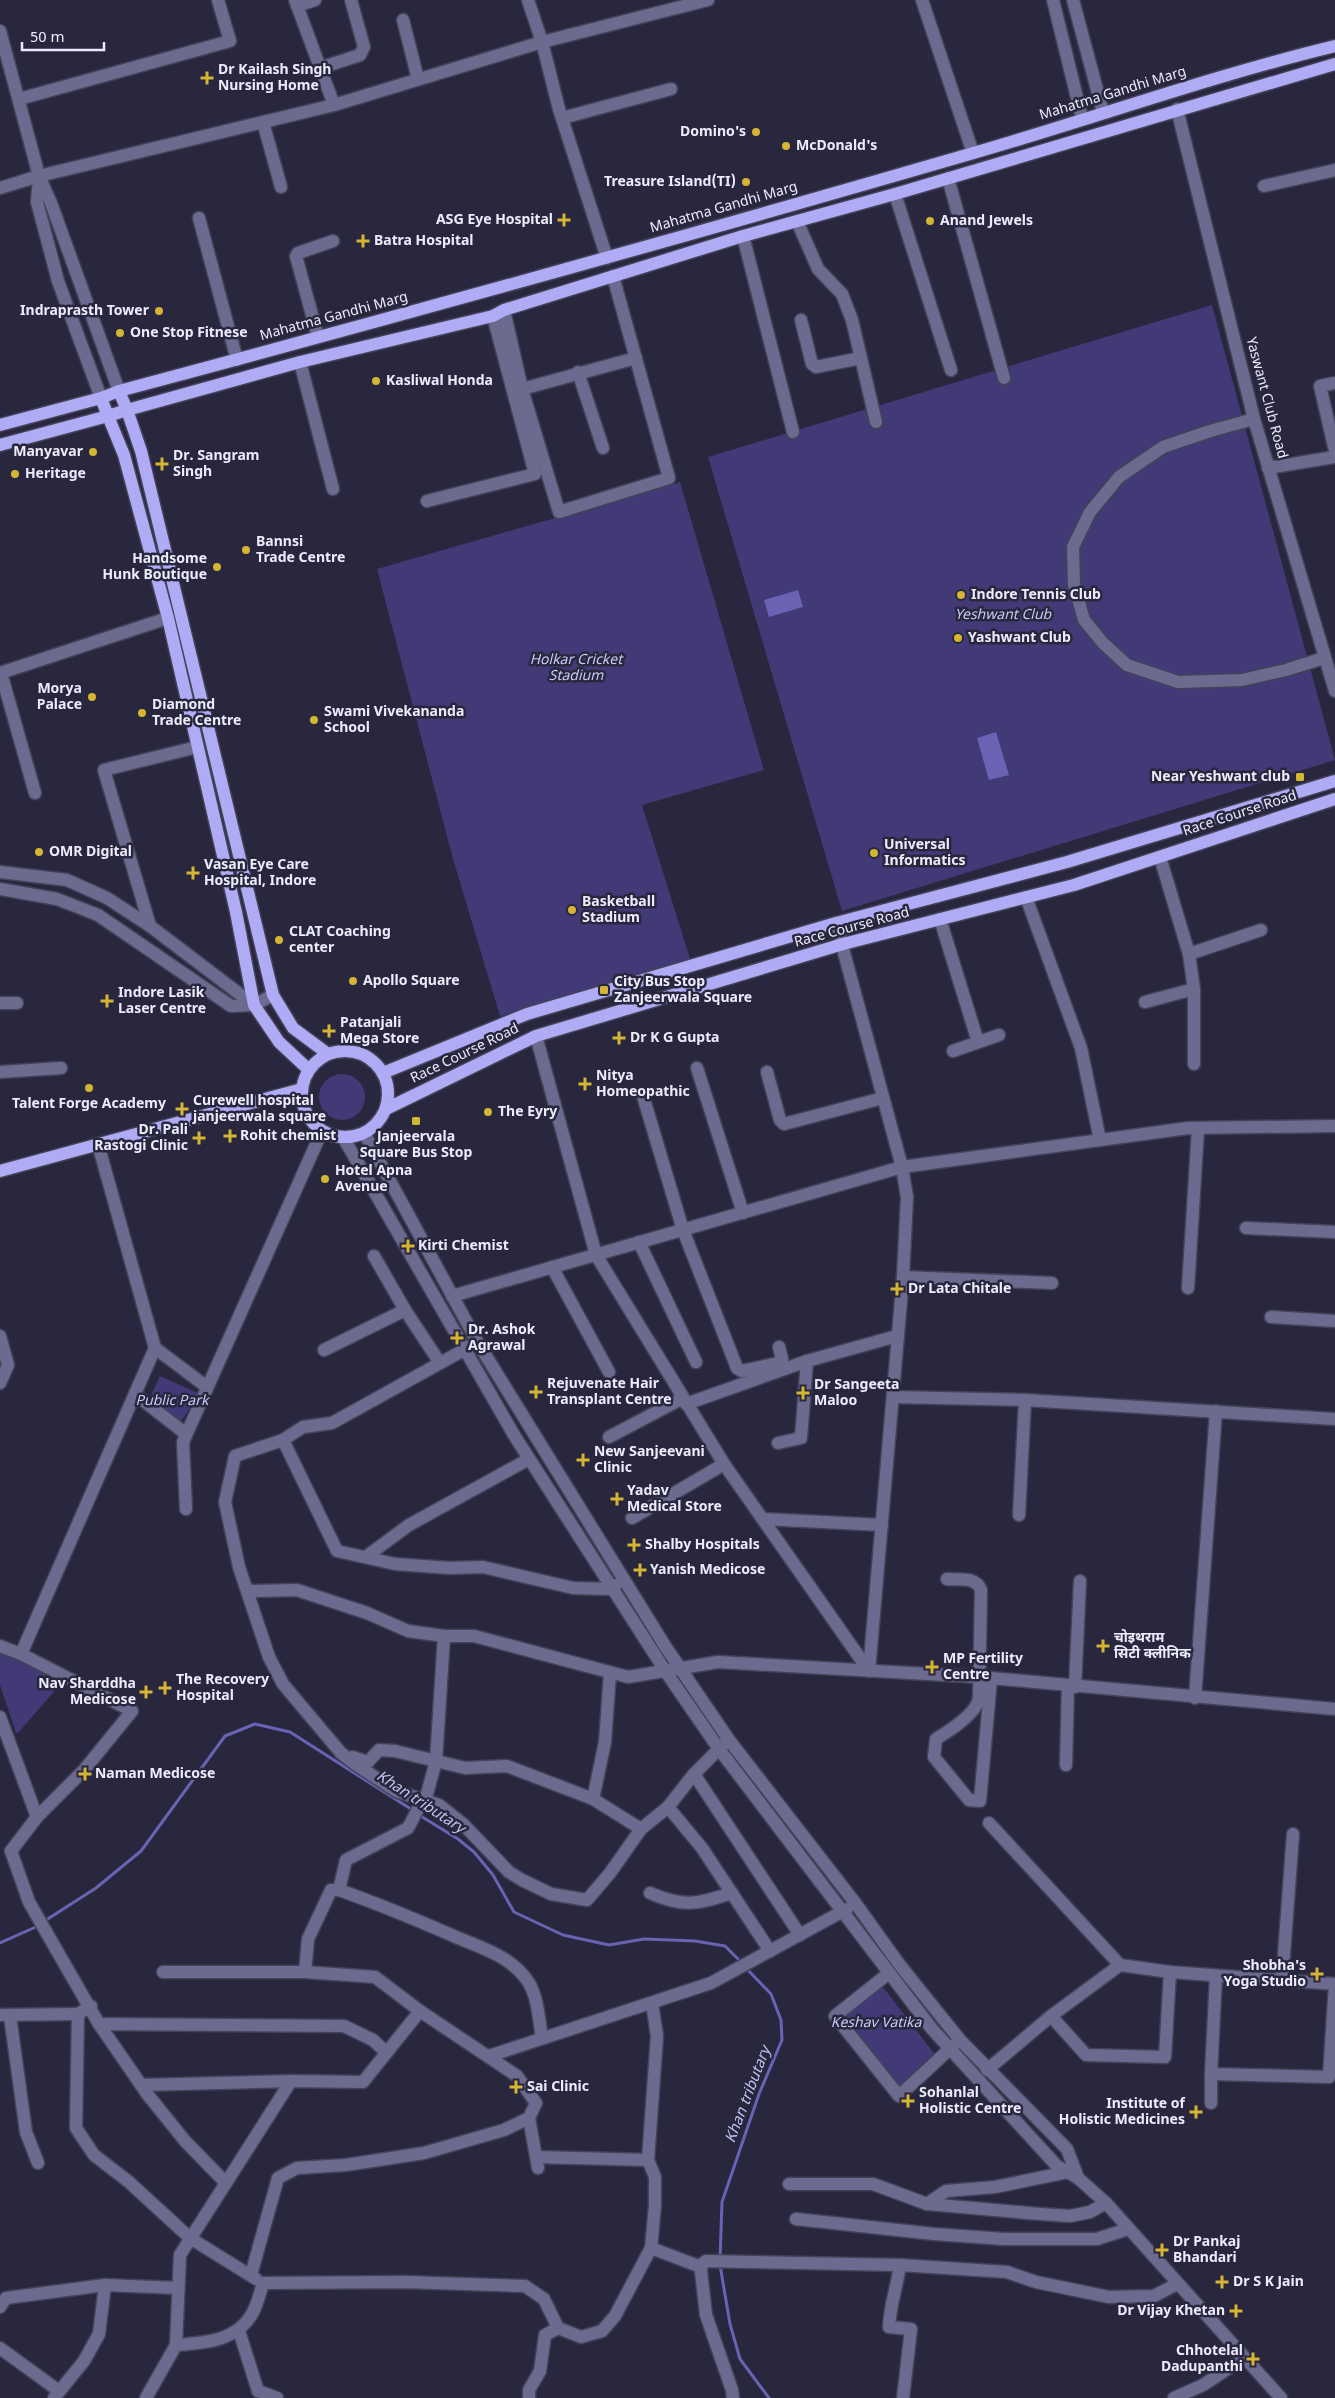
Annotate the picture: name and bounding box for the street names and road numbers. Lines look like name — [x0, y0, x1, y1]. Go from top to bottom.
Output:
street label: Mahatma Gandhi Marg — [1037, 63, 1189, 125]
street label: Mahatma Gandhi Marg — [648, 178, 800, 238]
street label: Mahatma Gandhi Marg — [258, 288, 410, 346]
street label: Yaswant Club Road — [1241, 335, 1291, 461]
street label: Race Course Road — [1181, 787, 1299, 841]
street label: Race Course Road — [792, 903, 912, 953]
street label: Race Course Road — [408, 1019, 522, 1089]

